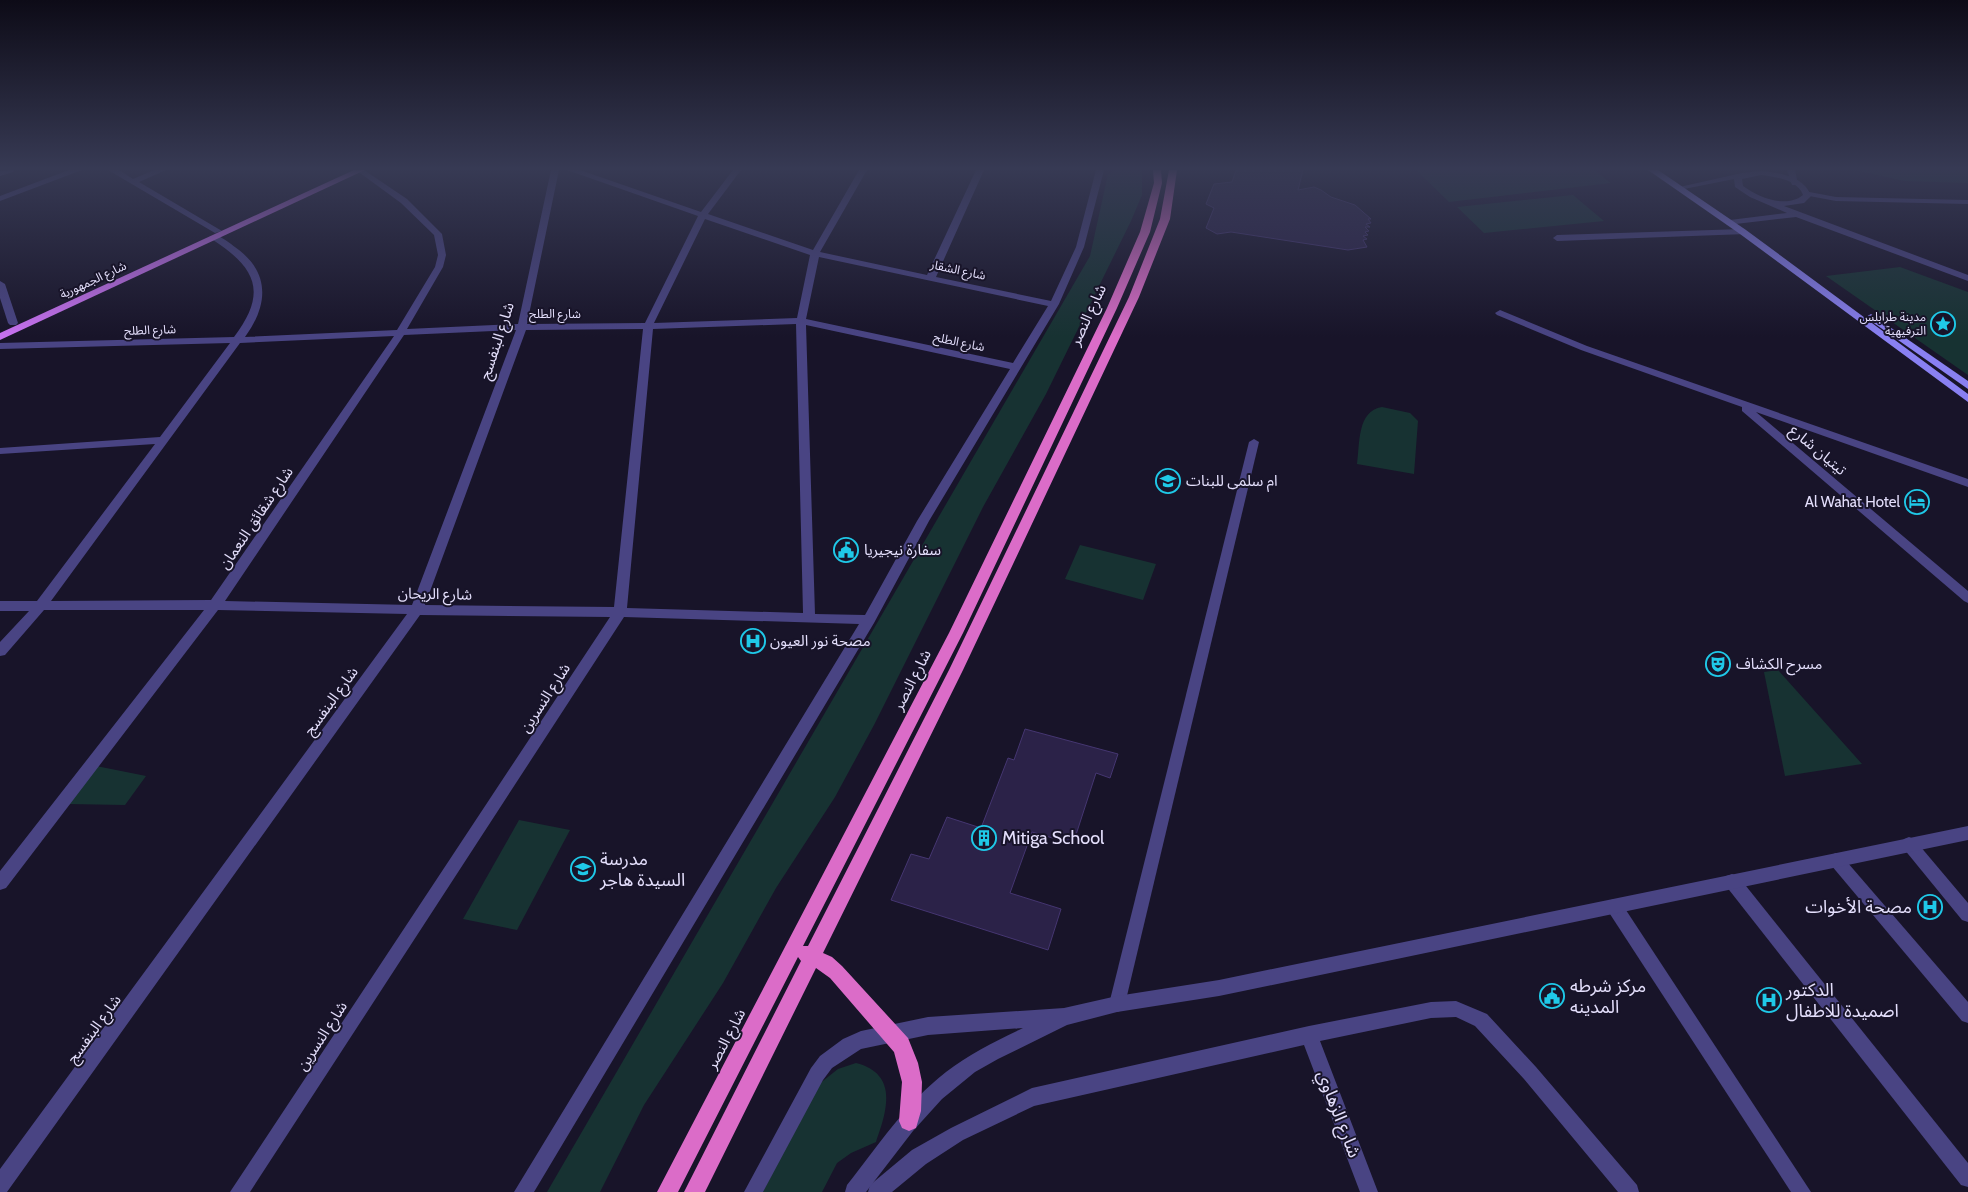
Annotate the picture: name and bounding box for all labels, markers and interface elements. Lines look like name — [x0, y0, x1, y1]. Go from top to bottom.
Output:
street label: شارع الشقار — [928, 256, 987, 285]
street label: شارع الجمهورية — [57, 258, 129, 303]
street label: شارع النصر — [1066, 281, 1113, 351]
street label: شارع البنفسج — [476, 300, 521, 383]
street label: شارع الطلح — [529, 306, 581, 323]
place label: مدينة طرابلس الترفيهية — [1860, 309, 1926, 338]
place icon: مدينة طرابلس الترفيهية — [1930, 311, 1956, 337]
street label: شارع الطلح — [124, 321, 176, 340]
street label: شارع الطلح — [932, 329, 986, 356]
street label: تيتيان شارع — [1784, 421, 1850, 481]
street label: شارع شقائق النعمان — [215, 463, 299, 574]
school or university icon: ام سلمى للبنات — [1155, 468, 1181, 494]
place label: ام سلمى للبنات — [1186, 472, 1278, 492]
hotel icon: Al Wahat Hotel — [1904, 489, 1930, 515]
place label: Al Wahat Hotel — [1805, 493, 1900, 511]
public building icon: سفارة نيجيريا — [833, 537, 859, 563]
place label: سفارة نيجيريا — [864, 541, 941, 559]
street label: شارع الريحان — [398, 584, 473, 607]
hospital icon: مصحة نور العيون — [740, 628, 766, 654]
place label: مصحة نور العيون — [770, 632, 871, 650]
street label: شارع النصر — [889, 647, 938, 715]
theatre icon: مسرح الكشاف — [1705, 651, 1731, 677]
place label: مسرح الكشاف — [1736, 655, 1822, 676]
street label: شارع النسرين — [516, 660, 577, 738]
street label: شارع البنفسج — [300, 663, 364, 741]
building icon: Mitiga School — [971, 825, 997, 851]
place label: Mitiga School — [1002, 827, 1105, 849]
place label: مدرسة السيدة هاجر — [599, 848, 685, 891]
school or university icon: مدرسة السيدة هاجر — [570, 856, 596, 882]
hospital icon: مصحة الأخوات — [1917, 894, 1943, 920]
place label: مصحة الأخوات — [1805, 896, 1912, 918]
place label: مركز شرطه المدينه — [1570, 975, 1646, 1018]
place label: الدكتور اصميدة للاطفال — [1785, 979, 1899, 1022]
public building icon: مركز شرطه المدينه — [1539, 983, 1565, 1009]
hospital icon: الدكتور اصميدة للاطفال — [1756, 987, 1782, 1013]
street label: شارع البنفسج — [63, 991, 127, 1069]
street label: شارع النسرين — [293, 998, 354, 1076]
street label: شارع النصر — [702, 1006, 752, 1074]
street label: شارع الزهاوي — [1309, 1067, 1366, 1162]

